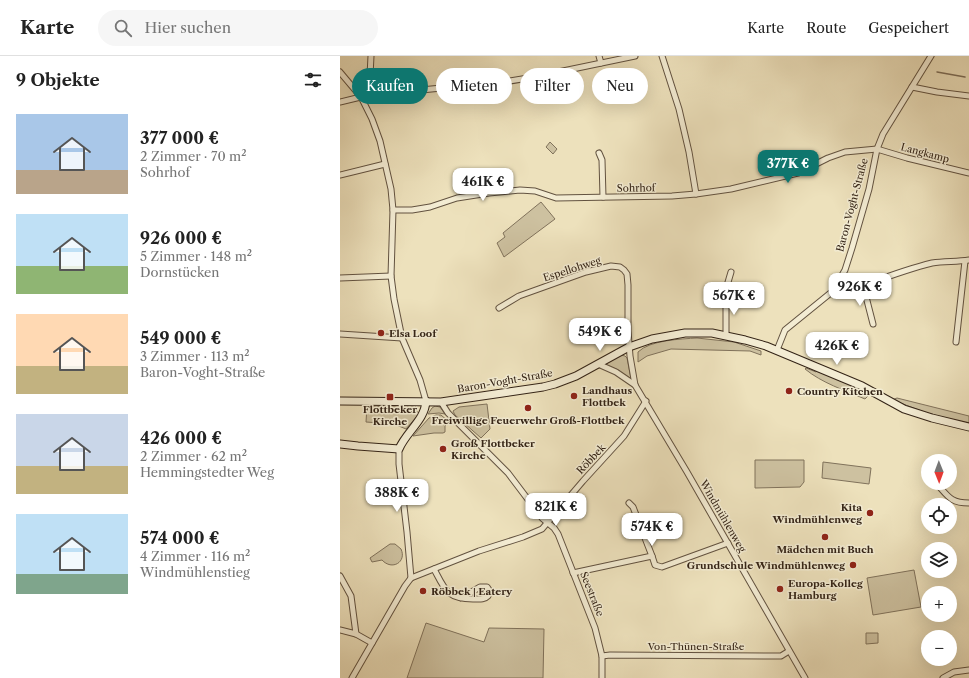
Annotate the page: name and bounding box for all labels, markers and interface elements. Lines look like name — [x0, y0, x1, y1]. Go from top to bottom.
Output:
search box — [98, 10, 378, 46]
text: Karte — [20, 16, 74, 39]
icon: search — [112, 17, 134, 39]
text: Hier suchen — [144, 18, 231, 37]
text: Karte — [747, 19, 784, 37]
text: Route — [806, 19, 846, 37]
text: Gespeichert — [868, 19, 949, 37]
chip: Kaufen — [352, 68, 428, 104]
chip: Mieten — [436, 68, 512, 104]
chip: Filter — [520, 68, 584, 104]
chip: Neu — [592, 68, 648, 104]
icon: filters — [302, 69, 324, 91]
text: 9 Objekte — [16, 70, 100, 90]
text: 377 000 € — [140, 128, 219, 148]
icon: home — [48, 130, 96, 178]
street label: Langkamp — [899, 140, 951, 166]
text: 2 Zimmer · 70 m² — [140, 148, 247, 164]
pin: 377K € — [755, 150, 821, 184]
text: 377K € — [767, 155, 809, 171]
street label: Baron-Voght-Straße — [833, 156, 871, 253]
text: Sohrhof — [140, 164, 190, 180]
pin: 461K € — [450, 168, 516, 202]
text: 461K € — [462, 173, 504, 189]
street label: Sohrhof — [617, 181, 657, 195]
text: 926 000 € — [140, 228, 222, 248]
icon: home — [48, 230, 96, 278]
text: 5 Zimmer · 148 m² — [140, 248, 252, 264]
street label: Espellohweg — [541, 253, 603, 284]
text: Dornstücken — [140, 264, 219, 280]
pin: 926K € — [827, 273, 893, 307]
text: 926K € — [838, 278, 882, 294]
pin: 567K € — [701, 282, 767, 316]
text: 567K € — [712, 287, 756, 303]
pin: 549K € — [567, 318, 633, 352]
text: 549K € — [578, 323, 622, 339]
place label: Elsa Loof — [389, 327, 438, 340]
text: 549 000 € — [140, 328, 221, 348]
marker: Elsa Loof — [376, 328, 386, 338]
icon: home — [48, 330, 96, 378]
pin: 426K € — [804, 332, 870, 366]
text: 426K € — [815, 337, 859, 353]
text: 3 Zimmer · 113 m² — [140, 348, 250, 364]
text: Baron-Voght-Straße — [140, 364, 265, 380]
street label: Baron-Voght-Straße — [456, 366, 554, 396]
place label: Landhaus Flottbek — [582, 384, 632, 409]
place label: Country Kitchen — [797, 385, 883, 398]
marker: Country Kitchen — [784, 386, 794, 396]
marker: Landhaus Flottbek — [569, 391, 579, 401]
marker: Flottbeker Kirche — [385, 392, 395, 402]
place label: Flottbeker Kirche — [363, 403, 417, 428]
marker: Freiwillige Feuerwehr Groß-Flottbek — [523, 403, 533, 413]
place label: Freiwillige Feuerwehr Groß-Flottbek — [431, 414, 625, 427]
text: 426 000 € — [140, 428, 222, 448]
icon: home — [48, 430, 96, 478]
place label: Groß Flottbeker Kirche — [451, 437, 535, 462]
street label: Röbbek — [574, 440, 609, 477]
marker: Groß Flottbeker Kirche — [438, 444, 448, 454]
text: 2 Zimmer · 62 m² — [140, 448, 247, 464]
north arrow — [921, 454, 957, 490]
map controls — [921, 454, 957, 666]
text: Hemmingstedter Weg — [140, 464, 274, 480]
street label: Windmühlenweg — [697, 477, 749, 555]
pin: 388K € — [364, 479, 430, 513]
text: 388K € — [375, 484, 419, 500]
pin: 821K € — [523, 493, 589, 527]
text: 821K € — [534, 498, 578, 514]
button: locate — [921, 498, 957, 534]
place label: Kita Windmühlenweg — [771, 501, 862, 526]
marker: Kita Windmühlenweg — [865, 508, 875, 518]
pin: 574K € — [619, 513, 685, 547]
text: 574K € — [631, 518, 673, 534]
text: 574 000 € — [140, 528, 220, 548]
icon: home — [48, 530, 96, 578]
marker: Mädchen mit Buch — [820, 532, 830, 542]
button: layers — [921, 542, 957, 578]
place label: Mädchen mit Buch — [776, 543, 874, 556]
text: 4 Zimmer · 116 m² — [140, 548, 250, 564]
place label: Grundschule Windmühlenweg — [687, 559, 845, 572]
marker: Grundschule Windmühlenweg — [848, 560, 858, 570]
text: Windmühlenstieg — [140, 564, 250, 580]
street label: Seestraße — [577, 570, 607, 619]
place label: Europa-Kolleg Hamburg — [788, 577, 863, 602]
marker: Europa-Kolleg Hamburg — [775, 584, 785, 594]
place label: Röbbek | Eatery — [431, 585, 513, 598]
marker: Röbbek | Eatery — [418, 586, 428, 596]
button: + — [921, 586, 957, 622]
button: − — [921, 630, 957, 666]
street label: Von-Thünen-Straße — [647, 640, 745, 653]

